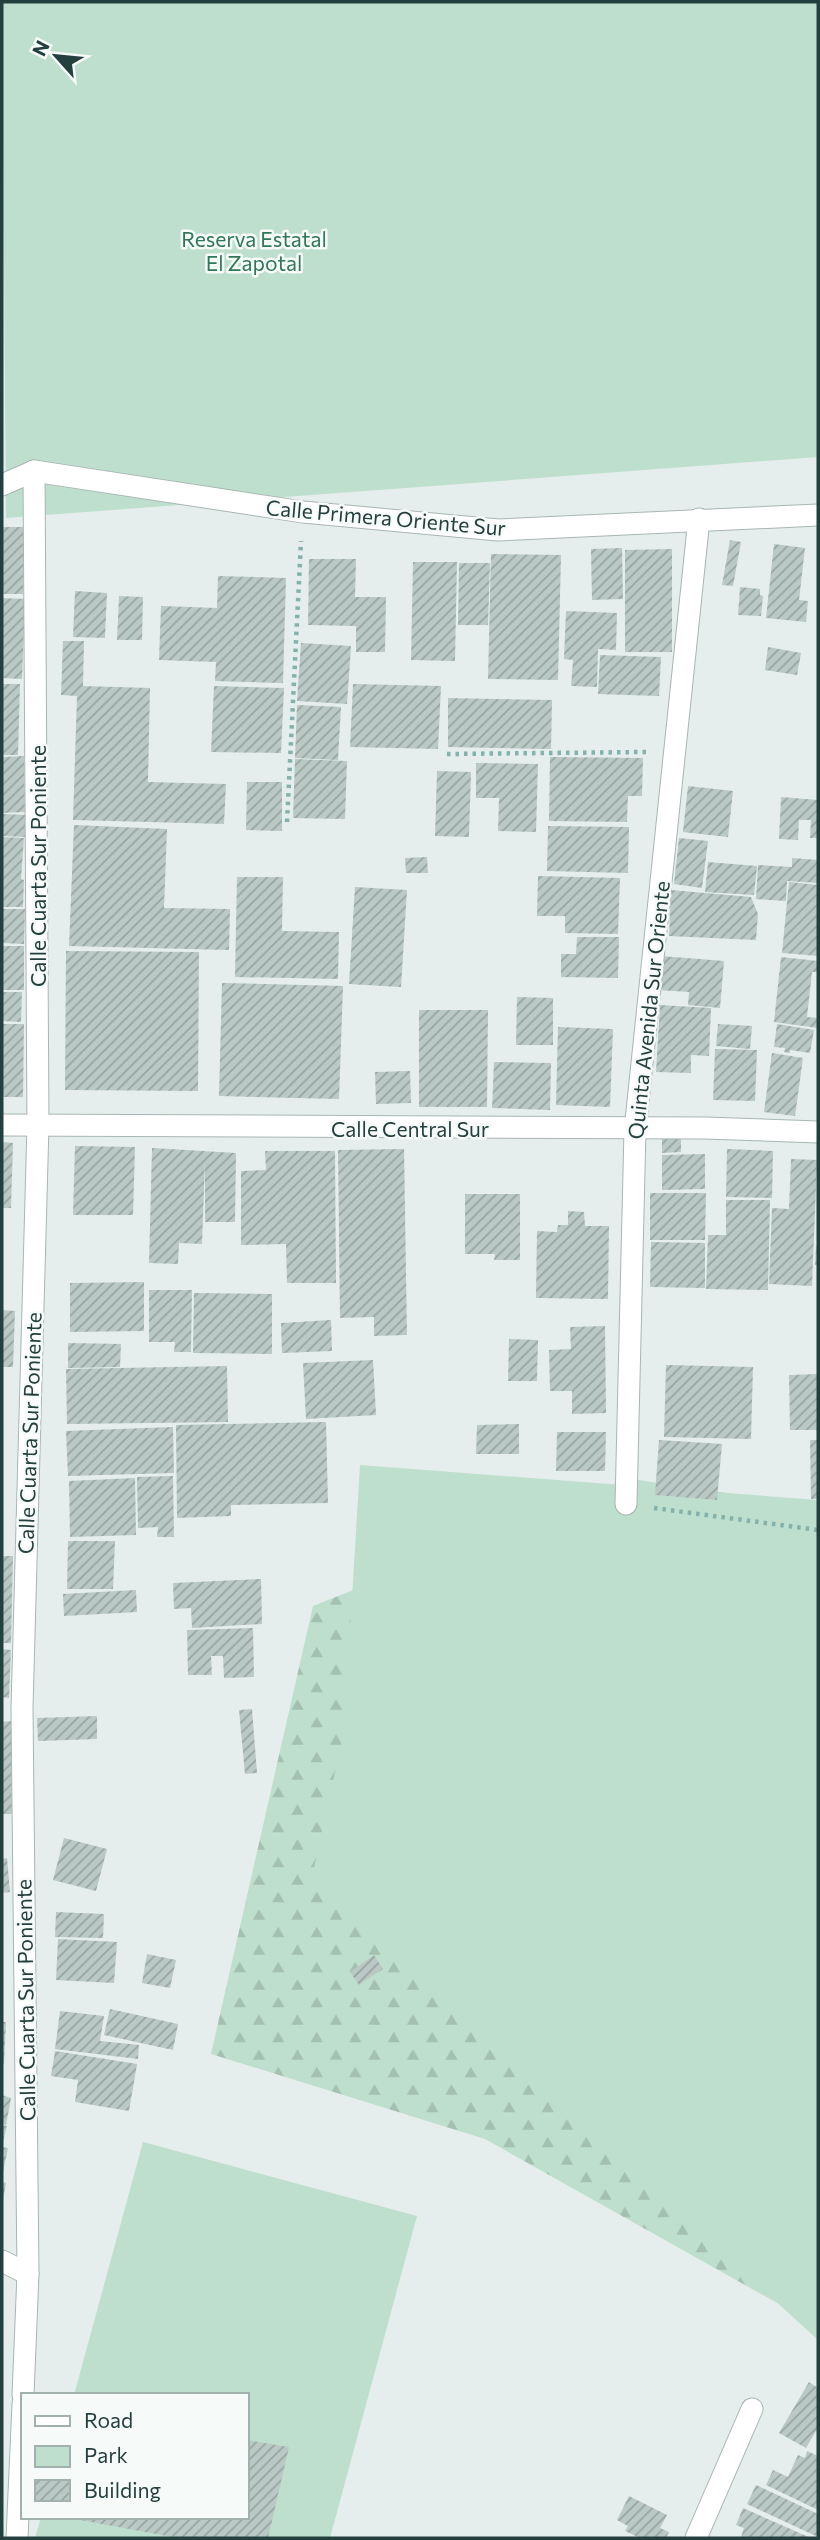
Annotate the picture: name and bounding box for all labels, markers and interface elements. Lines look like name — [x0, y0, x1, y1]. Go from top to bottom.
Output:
north arrow — [21, 21, 91, 91]
text: N — [27, 36, 54, 60]
park label: Reserva Estatal El Zapotal — [181, 226, 327, 275]
street label: Calle Primera Oriente Sur — [265, 494, 507, 540]
street label: Calle Cuarta Sur Poniente — [25, 745, 50, 987]
street label: Quinta Avenida Sur Oriente — [622, 880, 674, 1140]
street label: Calle Central Sur — [331, 1116, 489, 1141]
street label: Calle Cuarta Sur Poniente — [12, 1312, 46, 1554]
street label: Calle Cuarta Sur Poniente — [10, 1879, 40, 2121]
legend — [21, 2393, 248, 2519]
text: Road — [84, 2407, 133, 2432]
text: Park — [84, 2442, 128, 2467]
text: Building — [84, 2477, 161, 2502]

